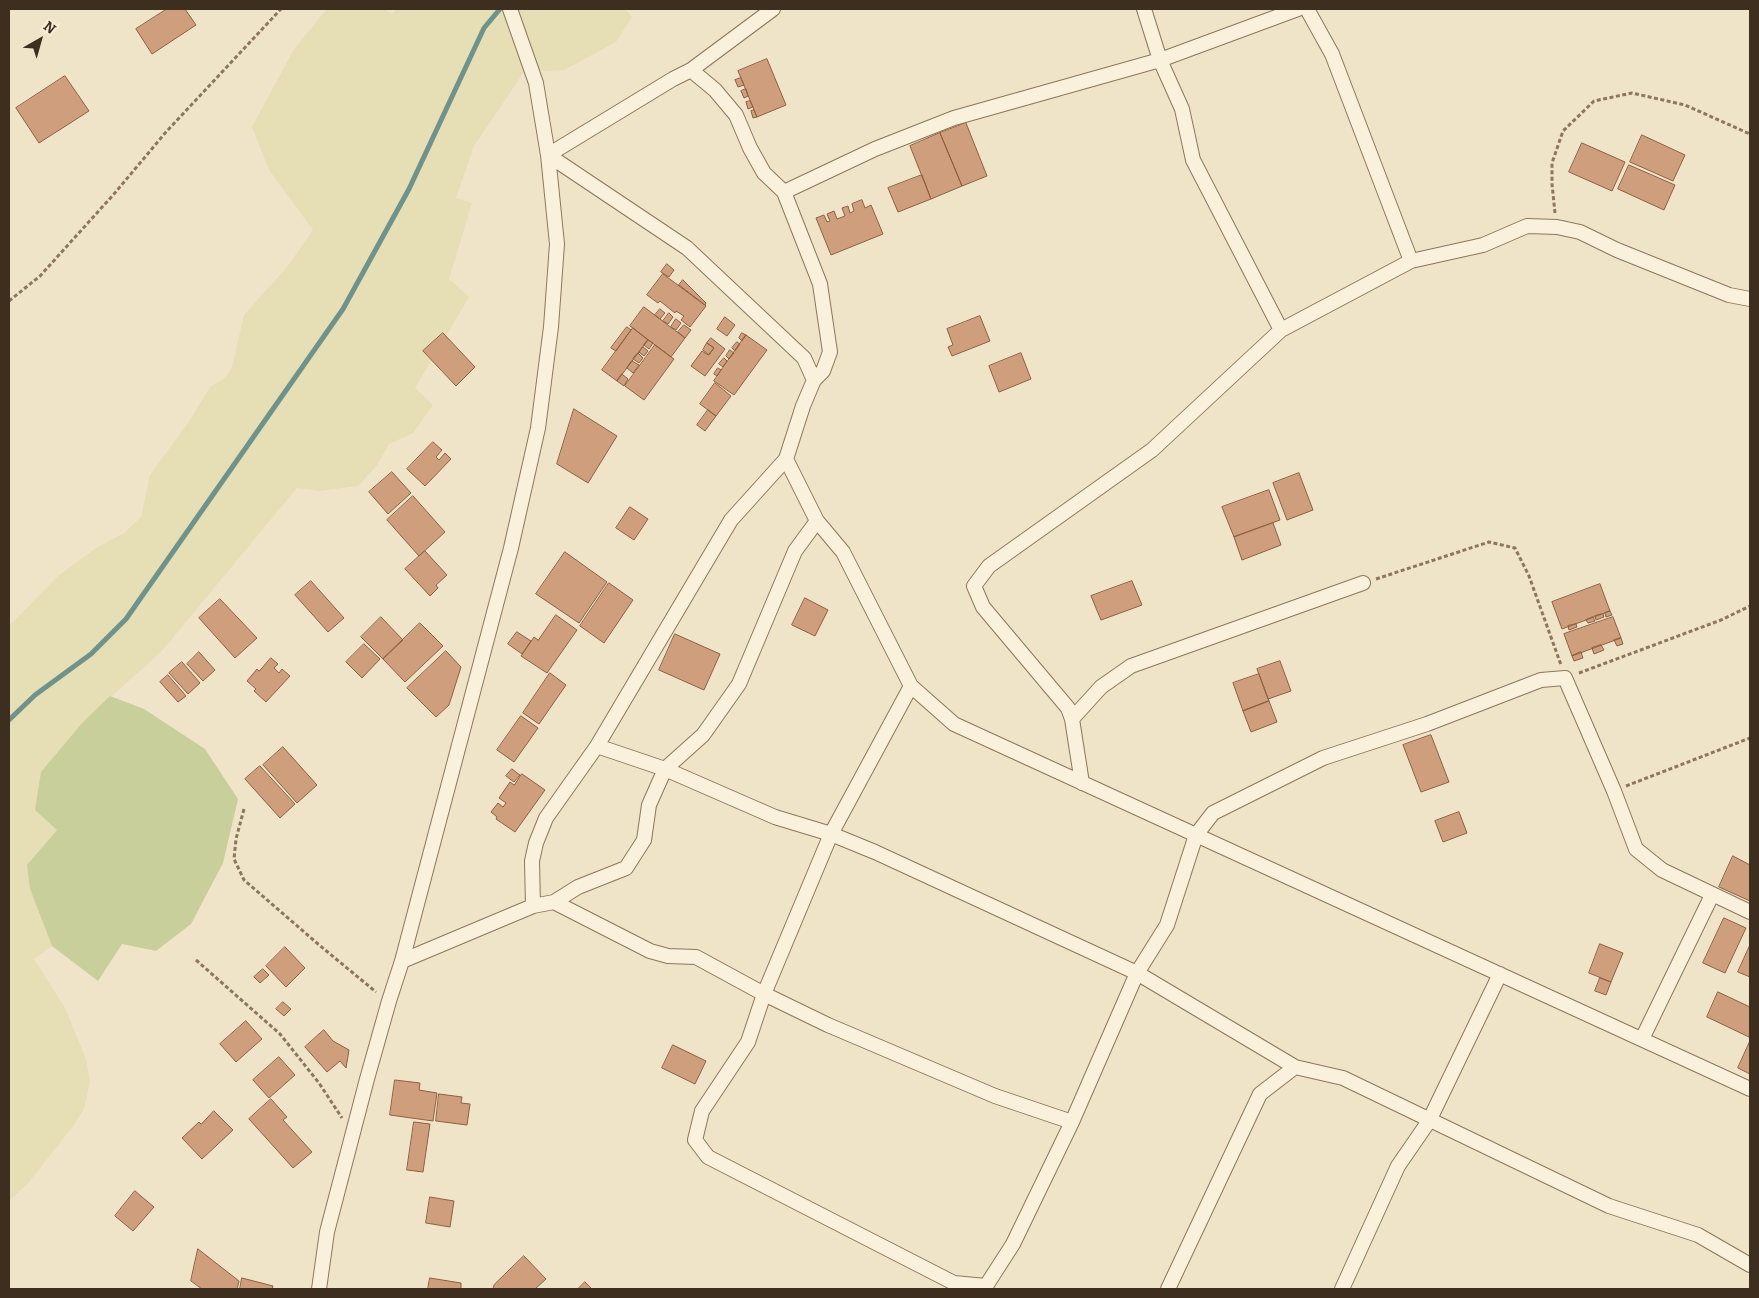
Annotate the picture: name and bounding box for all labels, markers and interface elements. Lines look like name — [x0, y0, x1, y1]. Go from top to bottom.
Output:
north arrow — [15, 15, 65, 65]
text: N — [40, 18, 59, 38]

